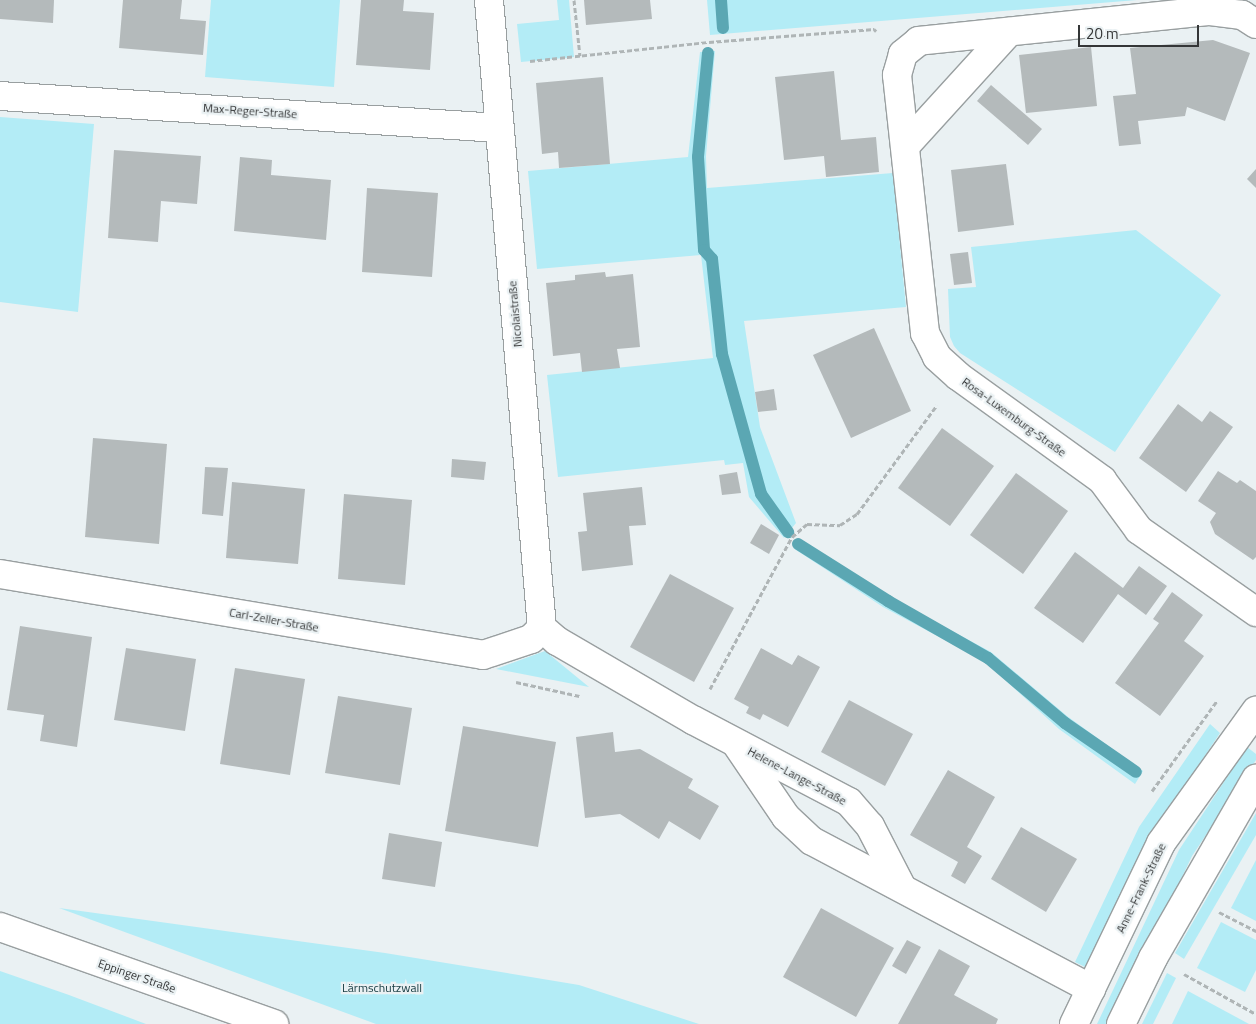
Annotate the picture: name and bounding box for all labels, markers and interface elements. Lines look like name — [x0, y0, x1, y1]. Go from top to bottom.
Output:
scale bar — [1081, 15, 1202, 47]
text: 20 m — [1086, 22, 1119, 45]
street label: Max-Reger-Straße — [203, 101, 297, 121]
street label: Nicolaistraße — [505, 280, 525, 348]
street label: Rosa-Luxemburg-Straße — [959, 374, 1069, 460]
street label: Carl-Zeller-Straße — [228, 605, 320, 635]
street label: Helene-Lange-Straße — [745, 744, 849, 808]
street label: Anne-Frank-Straße — [1113, 841, 1169, 935]
street label: Eppinger Straße — [96, 956, 178, 996]
park label: Lärmschutzwall — [342, 981, 422, 995]

